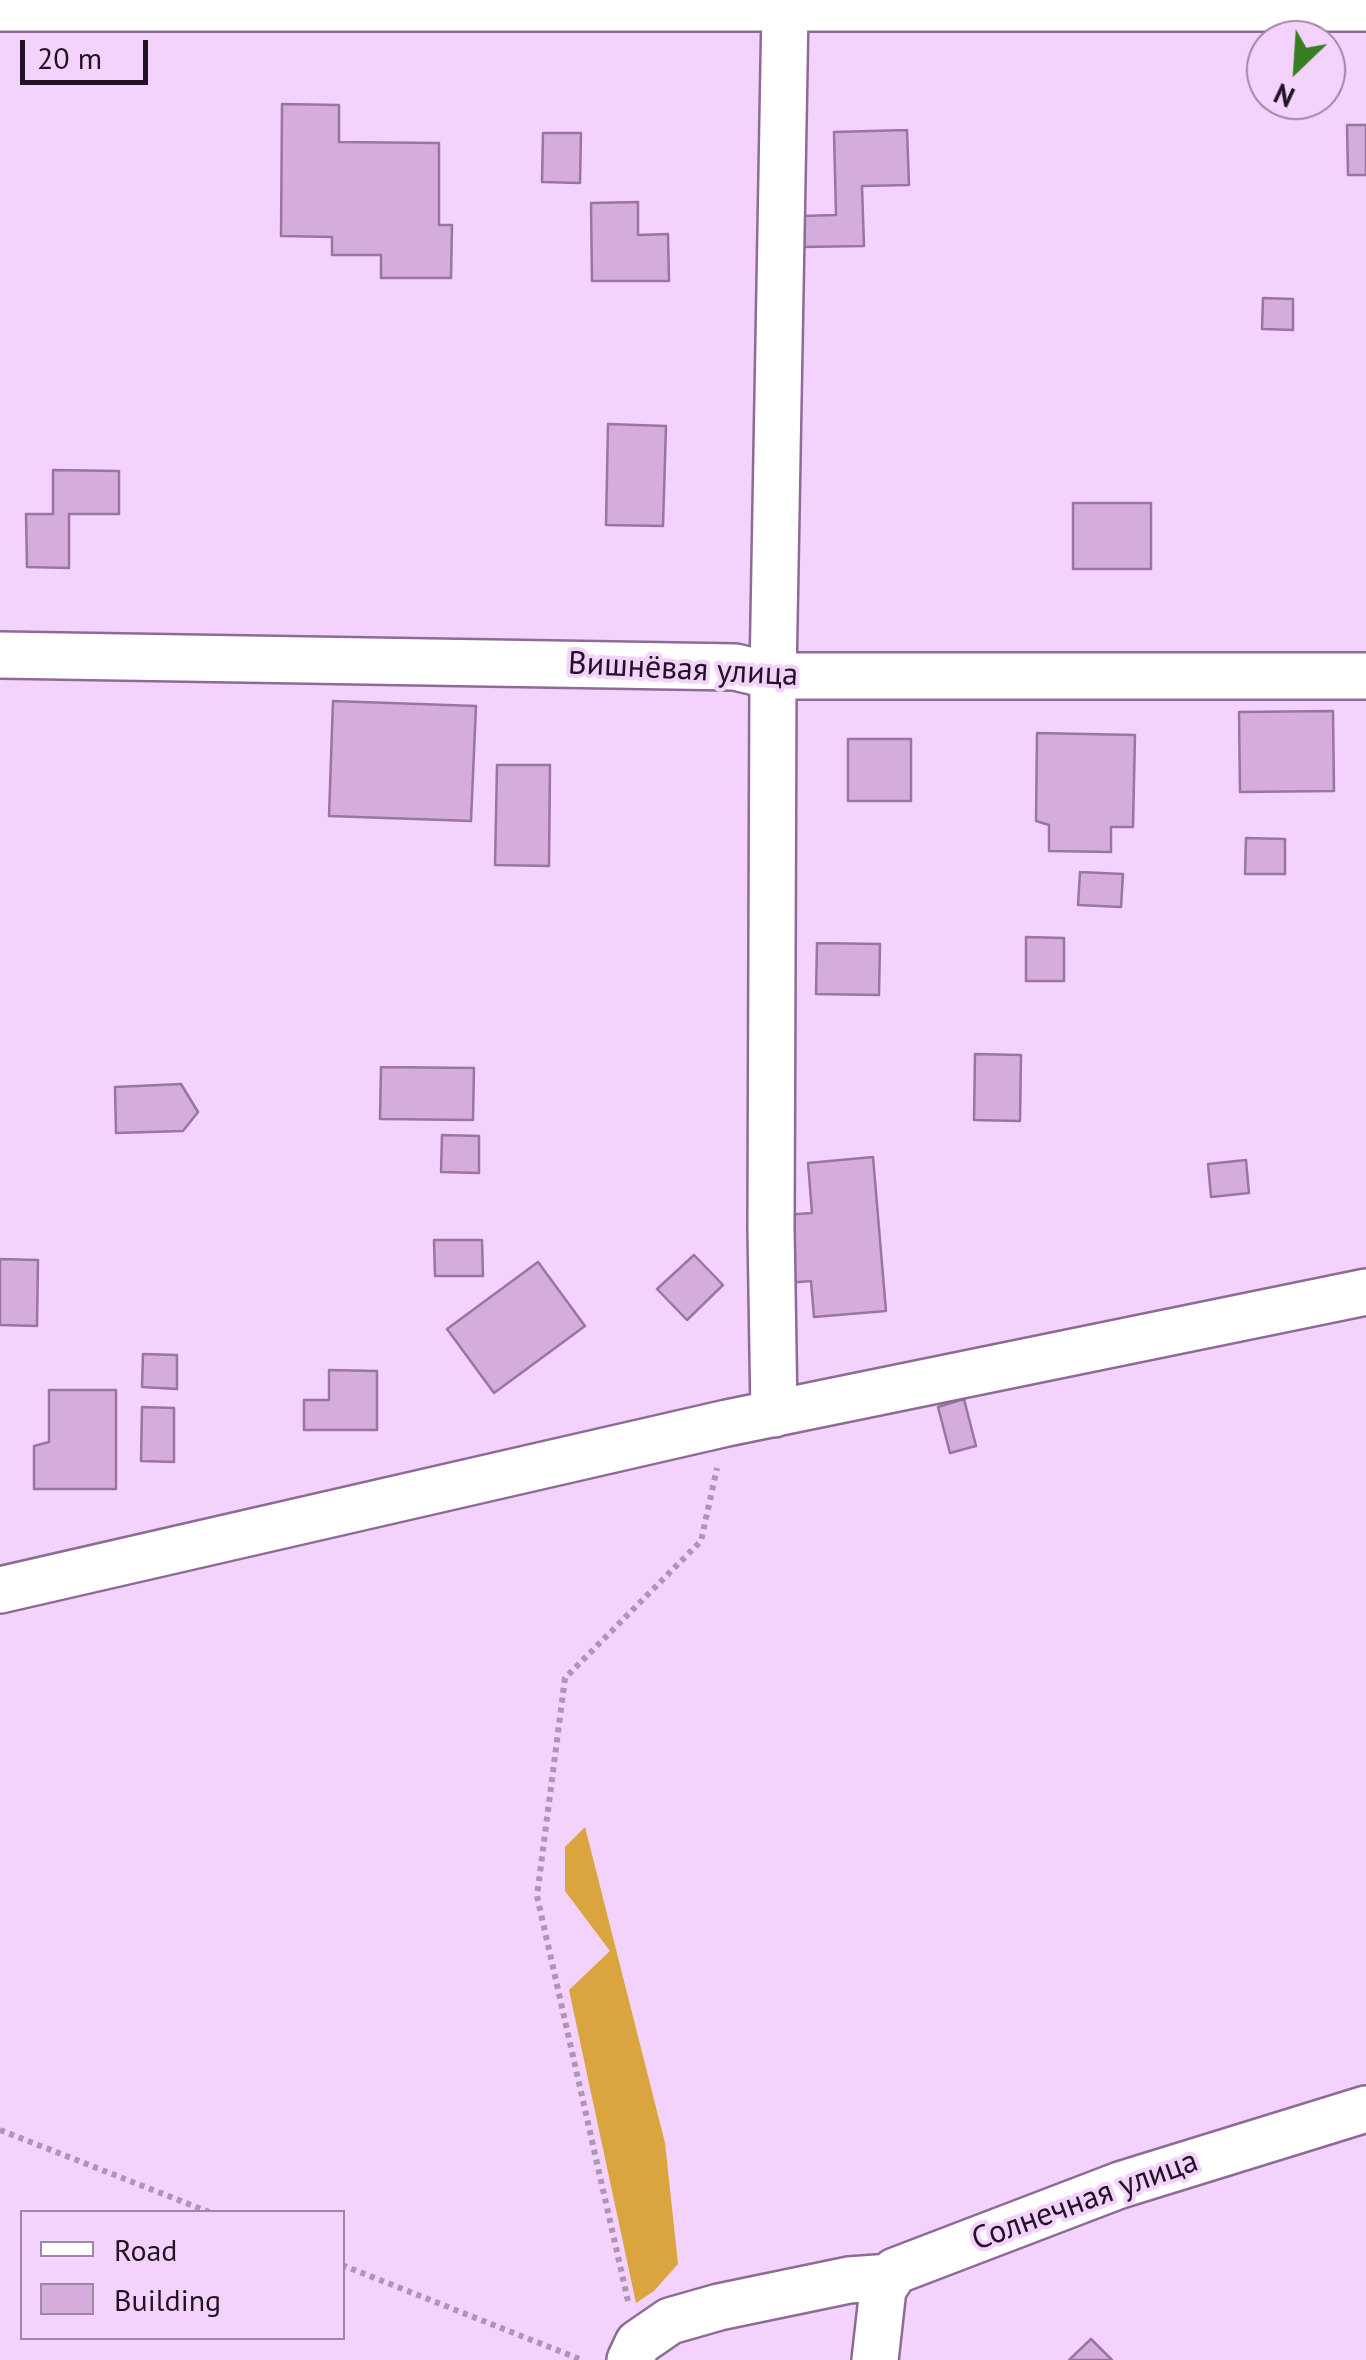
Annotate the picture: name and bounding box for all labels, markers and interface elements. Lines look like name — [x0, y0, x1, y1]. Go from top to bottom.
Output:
scale bar — [25, 20, 152, 82]
north arrow — [1246, 20, 1346, 120]
text: 20 m — [37, 38, 102, 77]
text: N — [1268, 75, 1300, 116]
street label: Вишнёвая улица — [567, 645, 799, 695]
street label: Солнечная улица — [967, 2142, 1203, 2260]
legend — [20, 2210, 345, 2340]
text: Road — [114, 2230, 178, 2269]
text: Building — [114, 2280, 221, 2319]

